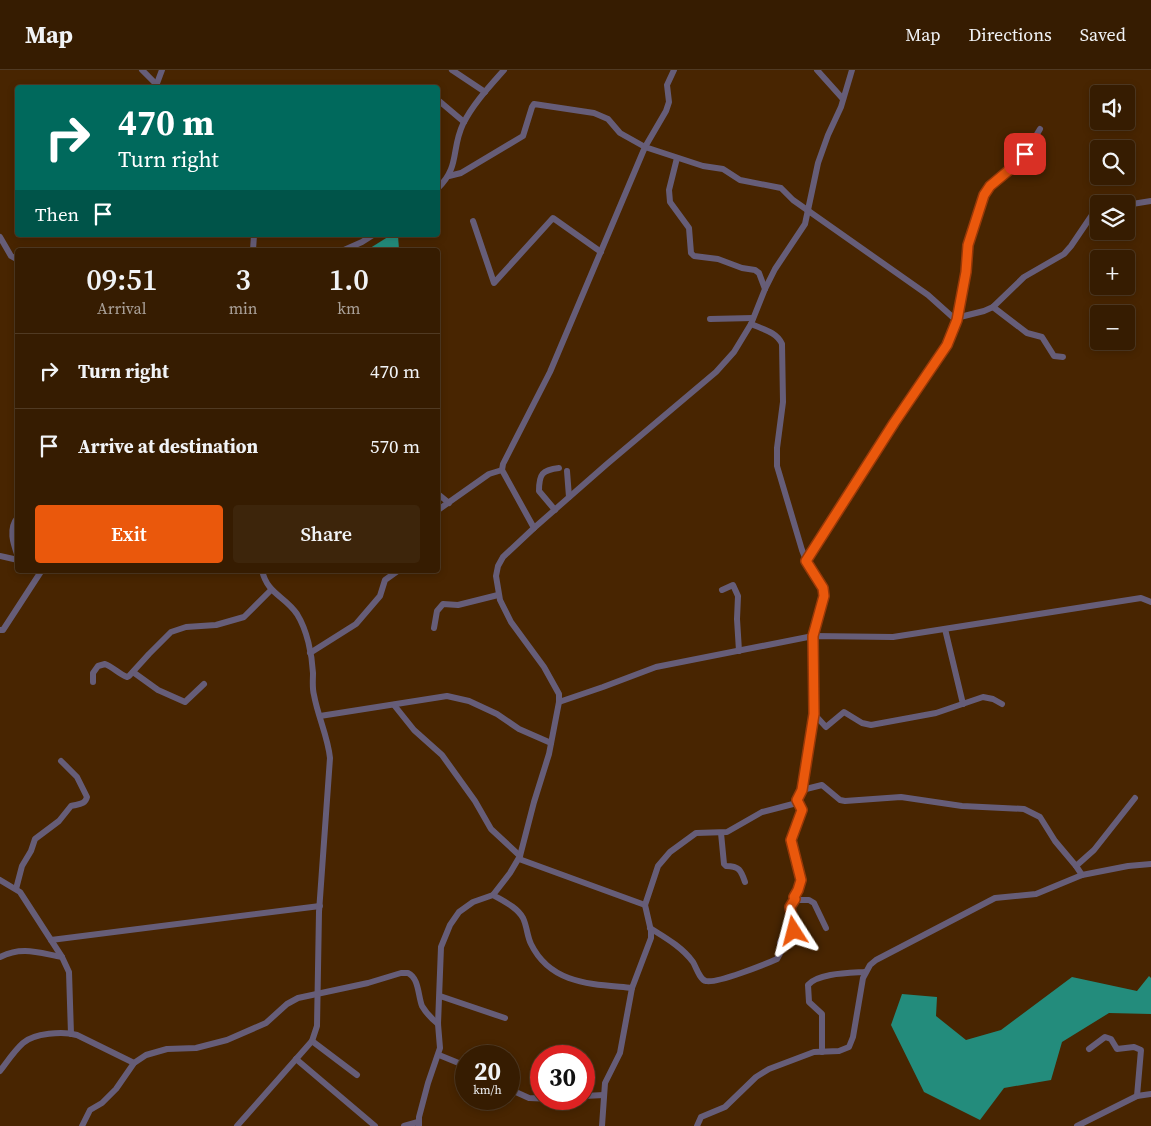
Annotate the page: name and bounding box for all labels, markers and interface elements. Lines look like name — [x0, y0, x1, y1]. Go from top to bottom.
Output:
text: Map — [25, 18, 73, 51]
text: Map — [905, 22, 941, 47]
text: Directions — [969, 22, 1052, 47]
text: Saved — [1080, 22, 1126, 47]
map controls — [1090, 85, 1135, 350]
button: sound — [1090, 85, 1135, 130]
text: 470 m — [118, 99, 214, 147]
icon: right — [35, 105, 100, 170]
pin — [1004, 133, 1046, 175]
icon: arrive — [1011, 140, 1039, 168]
button: search — [1090, 140, 1135, 185]
text: Turn right — [118, 144, 219, 174]
button: layers — [1090, 195, 1135, 240]
icon: arrive — [89, 200, 117, 228]
text: Then — [35, 201, 79, 227]
button: + — [1090, 250, 1135, 295]
text: 09:51 — [86, 259, 158, 300]
text: 3 — [235, 259, 251, 300]
text: 1.0 — [329, 259, 369, 300]
text: Arrival — [97, 297, 147, 319]
text: min — [229, 297, 258, 319]
text: km — [337, 297, 360, 319]
button: − — [1090, 305, 1135, 350]
icon: right — [35, 357, 63, 385]
text: Turn right — [78, 358, 169, 384]
text: 470 m — [370, 358, 420, 384]
icon: arrive — [35, 432, 63, 460]
text: Arrive at destination — [78, 433, 258, 459]
text: 570 m — [370, 433, 420, 459]
button: Exit — [35, 505, 223, 563]
button: Share — [233, 505, 420, 563]
position arrow — [767, 904, 819, 956]
speed limit sign: 30 — [530, 1045, 595, 1110]
text: 20 — [474, 1054, 501, 1088]
text: km/h — [473, 1082, 502, 1098]

